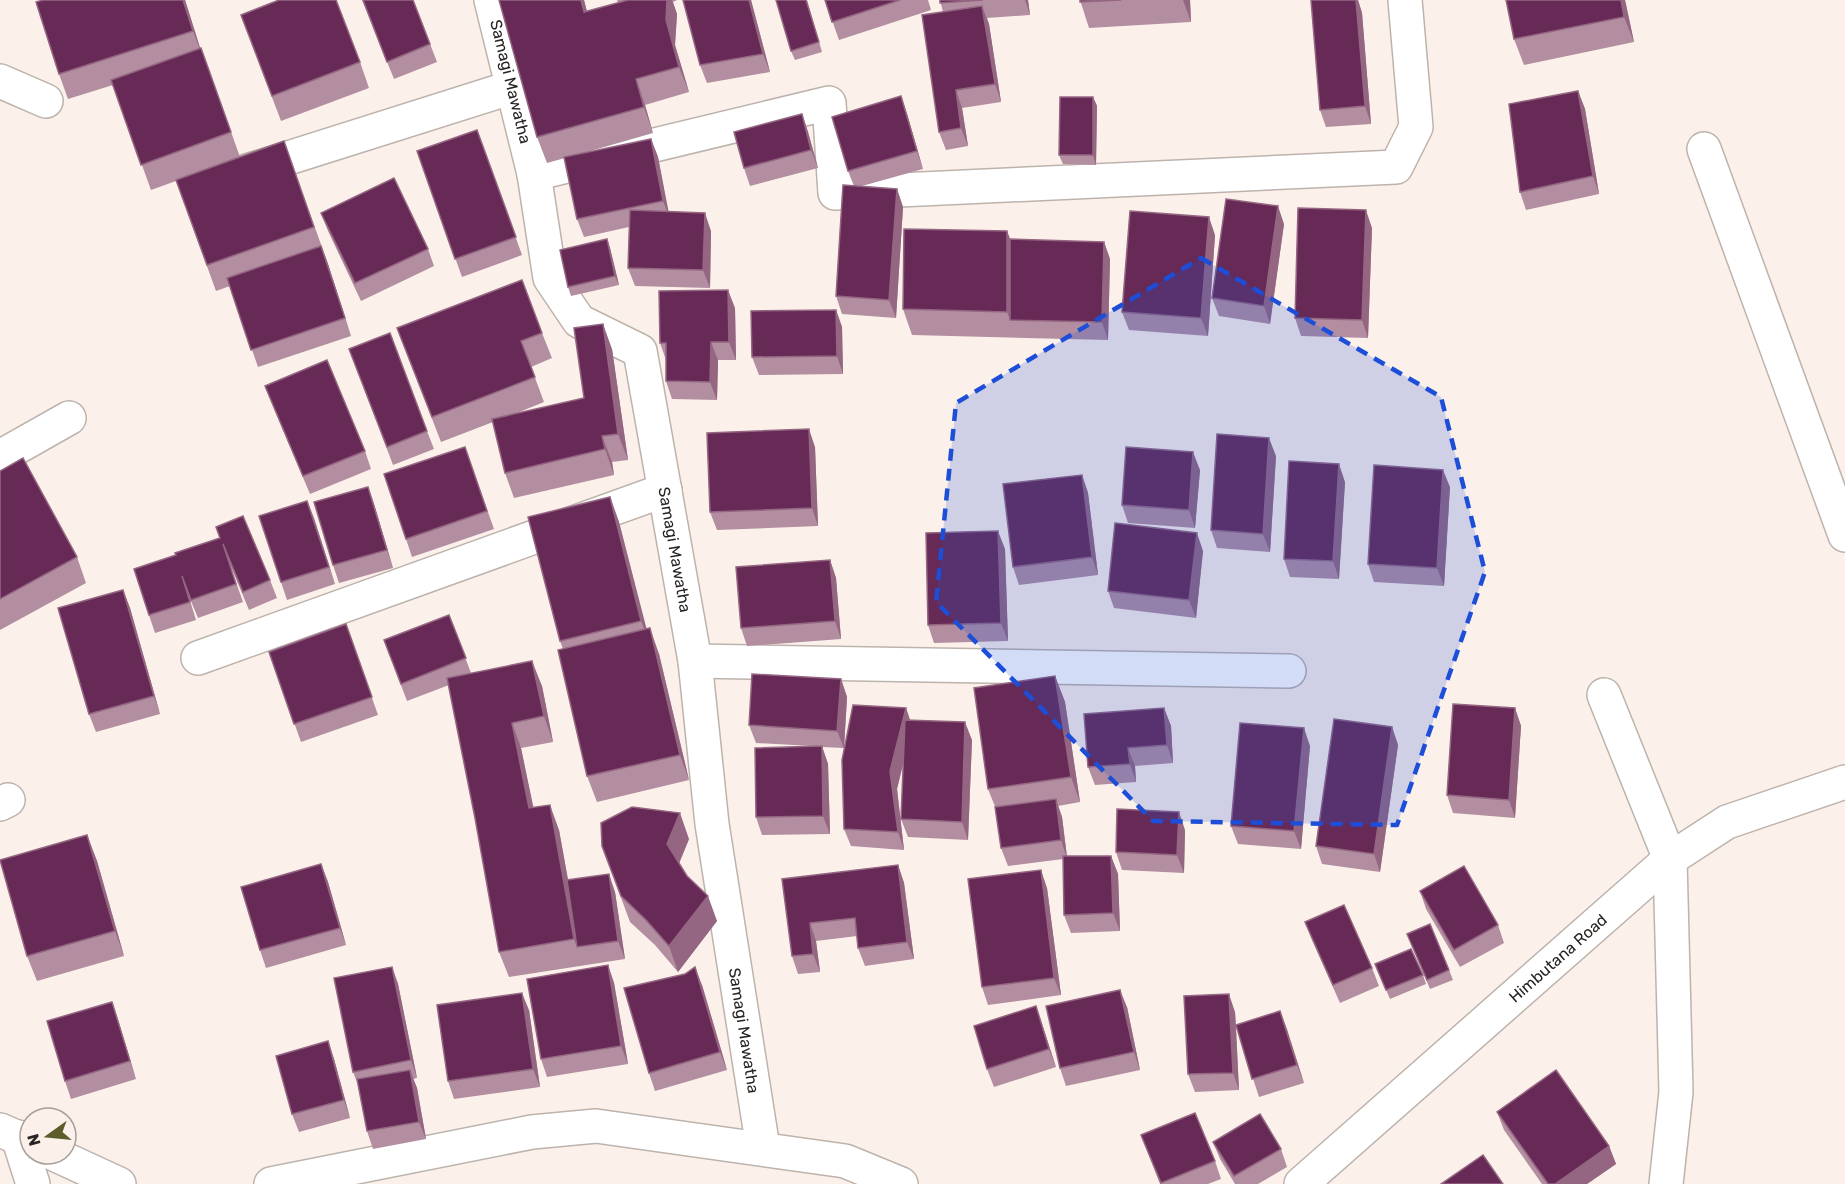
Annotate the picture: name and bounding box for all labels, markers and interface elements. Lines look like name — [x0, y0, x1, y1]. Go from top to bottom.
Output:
street label: Samagi Mawatha — [486, 18, 535, 146]
street label: Samagi Mawatha — [654, 486, 695, 614]
street label: Himbutana Road — [1505, 910, 1611, 1007]
street label: Samagi Mawatha — [725, 966, 763, 1095]
north arrow — [18, 1106, 78, 1166]
text: N — [23, 1132, 45, 1148]

